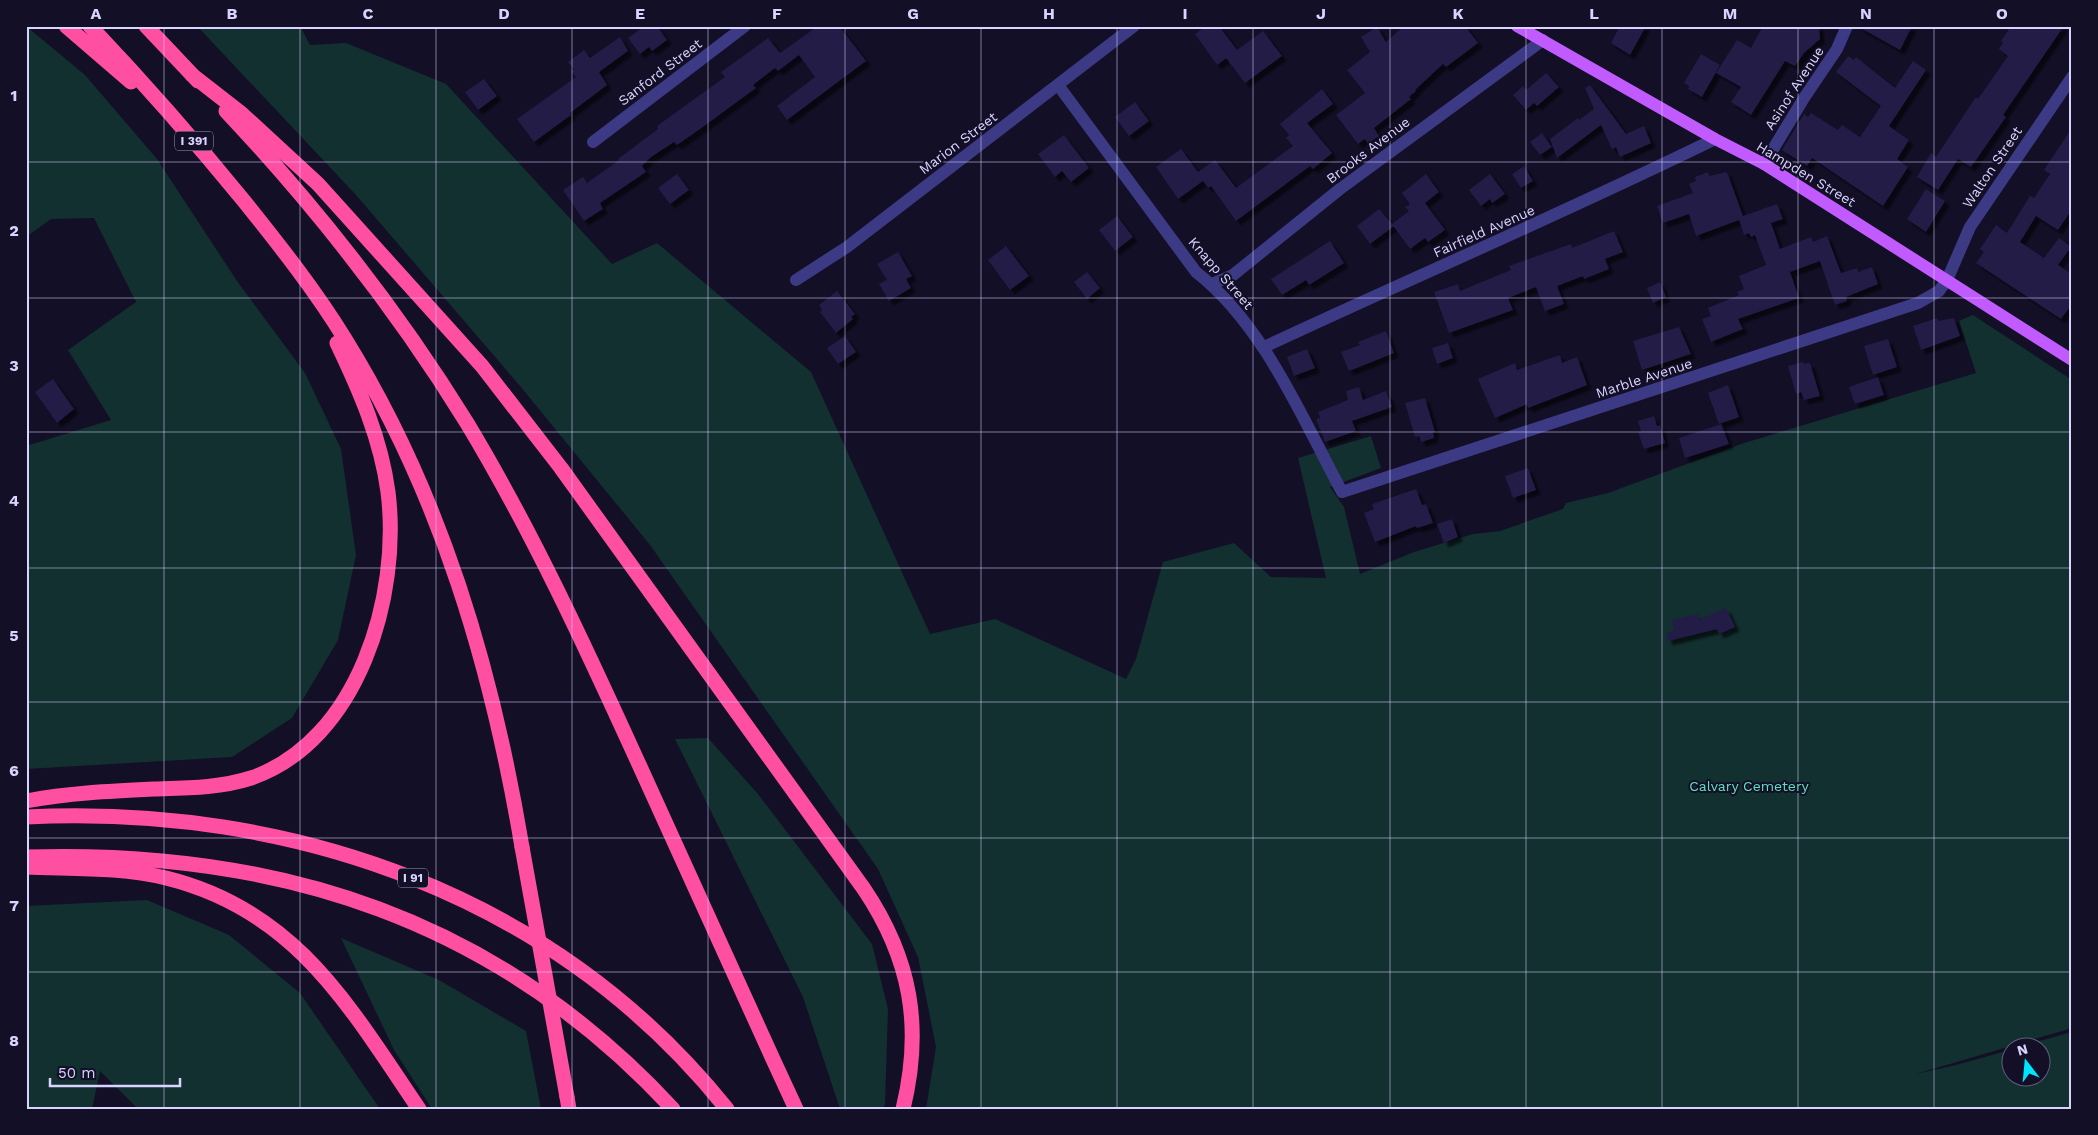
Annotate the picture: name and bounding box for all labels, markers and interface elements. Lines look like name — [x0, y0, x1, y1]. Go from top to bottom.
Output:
text: A — [91, 4, 102, 23]
text: B — [227, 4, 238, 23]
text: C — [363, 4, 374, 23]
text: D — [498, 4, 510, 23]
text: E — [635, 4, 645, 23]
text: F — [772, 4, 782, 23]
text: G — [907, 4, 919, 23]
text: H — [1043, 4, 1055, 23]
text: I — [1182, 4, 1188, 23]
text: J — [1316, 4, 1326, 23]
text: K — [1452, 4, 1464, 23]
text: L — [1589, 4, 1599, 23]
text: M — [1723, 4, 1737, 23]
text: N — [1860, 4, 1872, 23]
text: O — [1996, 4, 2008, 23]
street label: Sanford Street — [615, 35, 705, 109]
street label: Asinof Avenue — [1761, 43, 1827, 133]
text: 1 — [11, 86, 17, 105]
street label: Marion Street — [916, 108, 1000, 177]
street label: Brooks Avenue — [1323, 113, 1413, 187]
street label: Walton Street — [1959, 123, 2025, 211]
road number: I 391 — [175, 132, 213, 150]
street label: Hampden Street — [1754, 138, 1859, 210]
street label: Fairfield Avenue — [1431, 201, 1537, 261]
text: 2 — [9, 221, 19, 240]
street label: Knapp Street — [1185, 234, 1257, 312]
street label: Marble Avenue — [1594, 355, 1694, 401]
text: 3 — [9, 356, 19, 375]
text: 4 — [9, 491, 19, 510]
text: 5 — [9, 626, 19, 645]
text: 6 — [9, 761, 19, 780]
park label: Calvary Cemetery — [1689, 778, 1810, 794]
road number: I 91 — [398, 868, 428, 888]
text: 7 — [9, 896, 19, 915]
text: 8 — [9, 1031, 19, 1050]
north arrow — [2000, 1038, 2050, 1088]
text: N — [2015, 1040, 2030, 1059]
scale bar — [50, 1055, 180, 1087]
text: 50 m — [58, 1064, 95, 1082]

